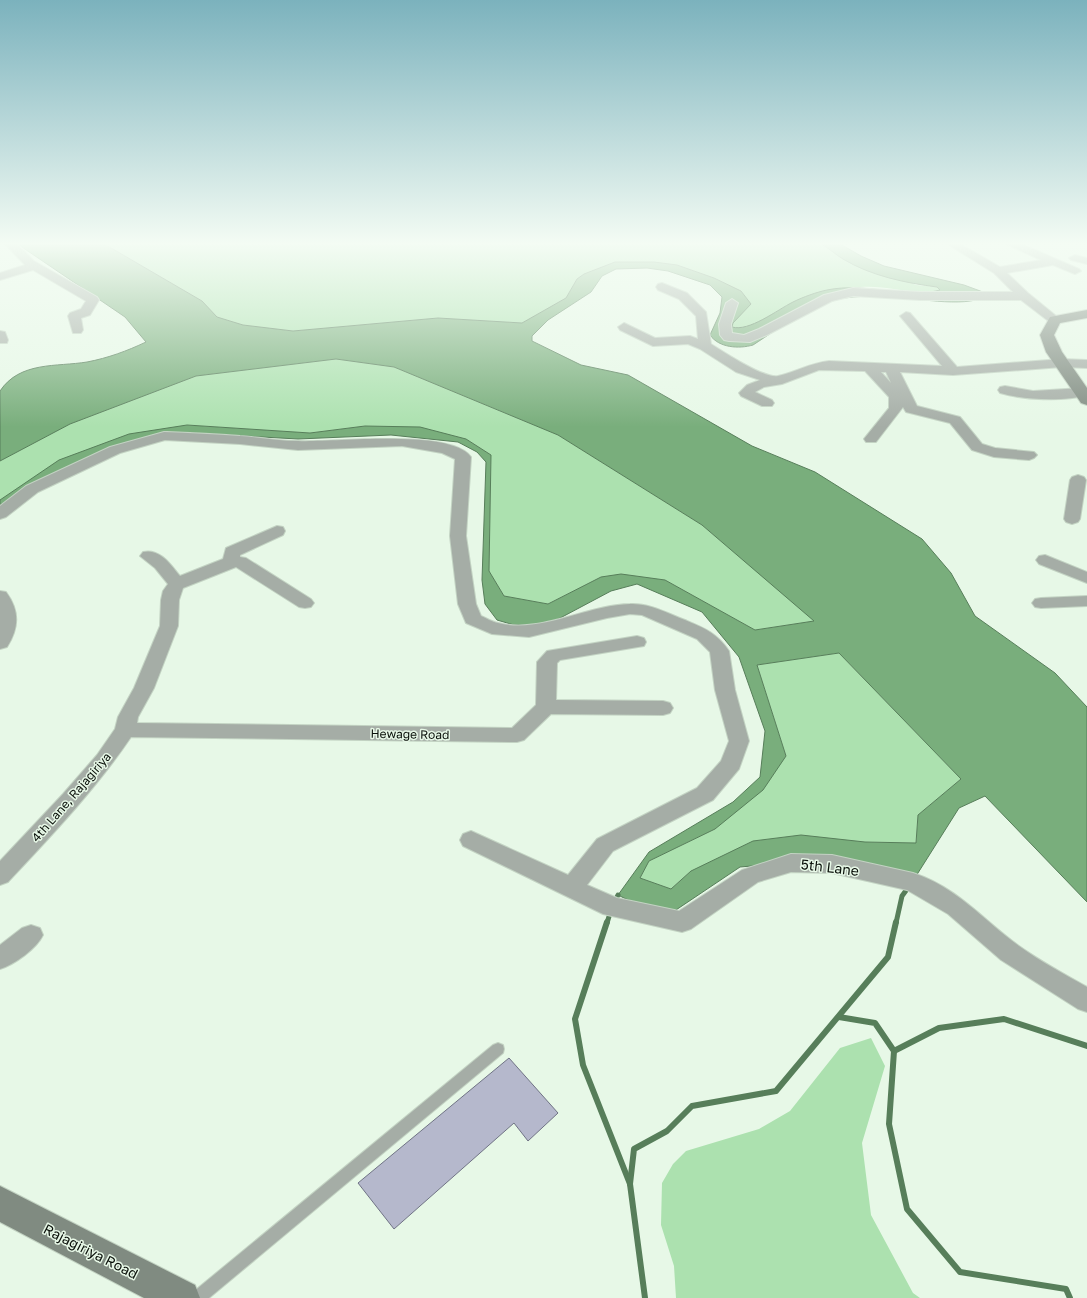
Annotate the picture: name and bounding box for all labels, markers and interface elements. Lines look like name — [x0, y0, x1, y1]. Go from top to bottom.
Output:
street label: Hewage Road — [370, 726, 450, 742]
street label: 4th Lane, Rajagiriya — [28, 749, 114, 845]
street label: 5th Lane — [800, 855, 860, 879]
street label: Rajagiriya Road — [41, 1220, 141, 1282]

